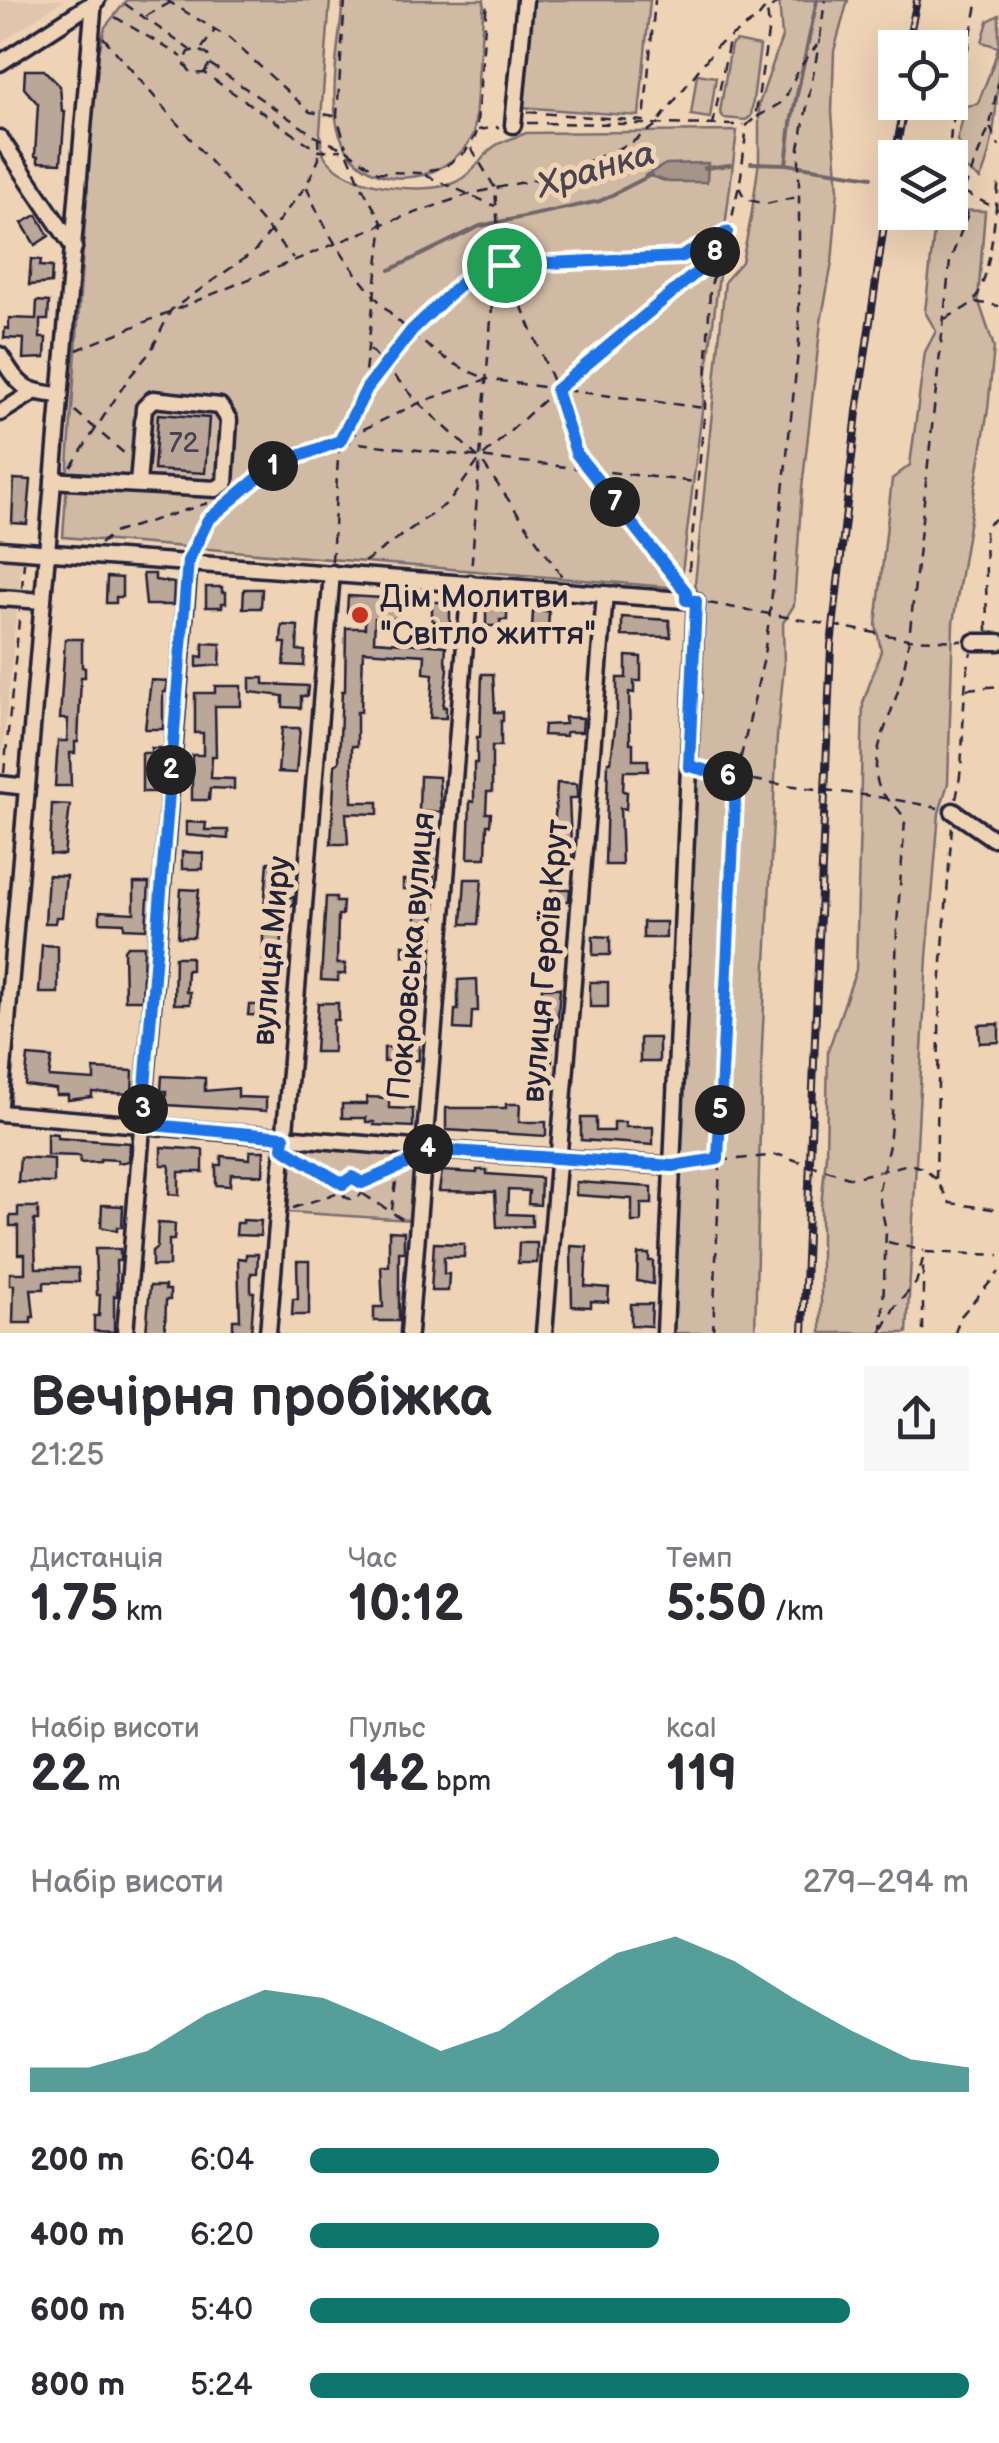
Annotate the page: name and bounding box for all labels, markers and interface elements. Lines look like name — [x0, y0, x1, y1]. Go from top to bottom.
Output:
map controls — [878, 30, 968, 230]
button: locate — [878, 30, 968, 120]
water label: Хранка — [530, 132, 660, 209]
button: layers — [878, 140, 968, 230]
pin — [462, 223, 547, 308]
pin: 8 — [690, 227, 740, 277]
text: 8 — [707, 235, 723, 268]
icon: arrive — [477, 238, 532, 293]
house number: 72 — [169, 427, 200, 460]
pin: 1 — [248, 441, 298, 491]
text: 1 — [267, 449, 279, 482]
pin: 7 — [590, 477, 640, 527]
text: 7 — [607, 485, 623, 518]
place label: Дім Молитви "Світло життя" — [380, 578, 596, 654]
marker: Дім Молитви "Світло життя" — [349, 604, 371, 626]
pin: 2 — [146, 745, 196, 795]
pin: 6 — [703, 751, 753, 801]
text: 2 — [163, 753, 179, 786]
text: 6 — [720, 759, 736, 792]
street label: Покровська вулиця — [380, 810, 444, 1102]
street label: вулиця Героїв Крут — [514, 818, 578, 1104]
street label: вулиця Миру — [244, 854, 300, 1047]
pin: 3 — [118, 1084, 168, 1134]
pin: 5 — [695, 1085, 745, 1135]
text: 3 — [135, 1092, 151, 1125]
text: 5 — [712, 1093, 728, 1126]
pin: 4 — [403, 1124, 453, 1174]
text: 4 — [420, 1132, 436, 1165]
text: Вечірня пробіжка — [30, 1365, 491, 1432]
button: share — [864, 1366, 969, 1471]
text: 21:25 — [30, 1436, 104, 1475]
text: Дистанція — [30, 1542, 163, 1575]
text: Час — [348, 1542, 397, 1575]
text: Темп — [666, 1542, 733, 1575]
text: 1.75 — [30, 1575, 119, 1635]
text: 10:12 — [348, 1575, 463, 1635]
text: 5:50 — [666, 1575, 767, 1635]
text: km — [119, 1595, 163, 1628]
text: /km — [767, 1595, 824, 1628]
text: Набір висоти — [30, 1712, 200, 1745]
text: Пульс — [348, 1712, 425, 1745]
text: kcal — [666, 1712, 716, 1745]
text: 22 — [30, 1745, 90, 1805]
text: 142 — [348, 1745, 428, 1805]
text: 119 — [666, 1745, 737, 1805]
text: m — [90, 1765, 121, 1798]
text: bpm — [428, 1765, 491, 1798]
text: Набір висоти — [30, 1863, 224, 1902]
text: 279–294 m — [803, 1863, 969, 1902]
text: 200 m — [30, 2141, 124, 2180]
text: 6:04 — [190, 2141, 254, 2180]
text: 400 m — [30, 2216, 125, 2255]
text: 6:20 — [190, 2216, 254, 2255]
text: 600 m — [30, 2291, 125, 2330]
text: 5:40 — [190, 2291, 253, 2330]
text: 800 m — [30, 2366, 125, 2405]
text: 5:24 — [190, 2366, 253, 2405]

